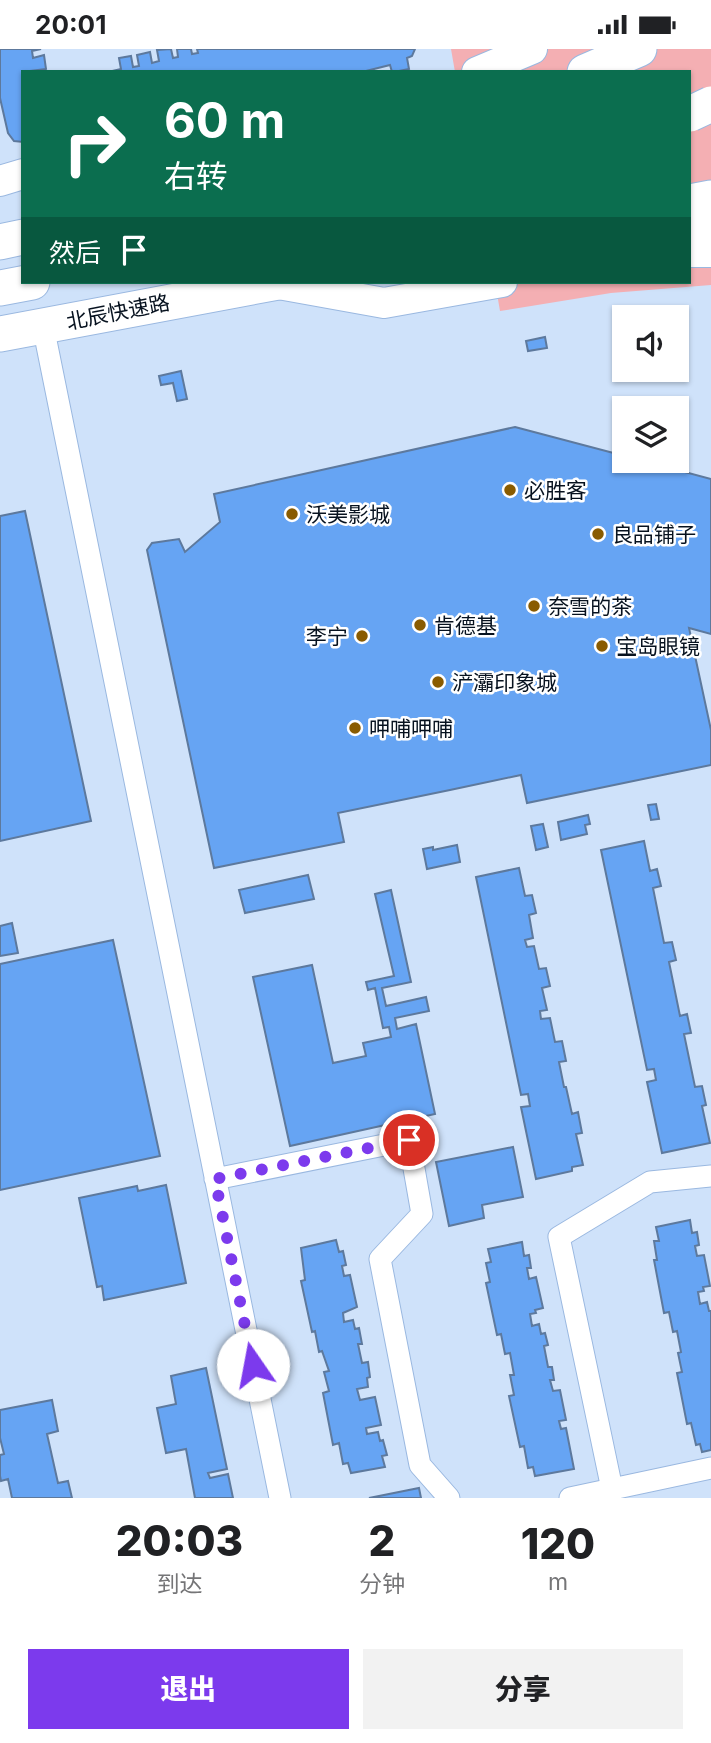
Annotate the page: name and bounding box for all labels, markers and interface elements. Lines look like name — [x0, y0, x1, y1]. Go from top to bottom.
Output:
text: 20:01 — [35, 9, 106, 40]
text: 60 m — [164, 91, 285, 150]
icon: right — [49, 98, 140, 189]
text: 右转 — [164, 157, 228, 196]
icon: arrive — [115, 231, 153, 269]
text: 然后 — [49, 237, 101, 268]
street label: 北辰快速路 — [64, 290, 172, 334]
map controls — [612, 305, 689, 473]
button: sound — [612, 305, 689, 382]
button: layers — [612, 396, 689, 473]
place label: 必胜客 — [524, 478, 587, 503]
marker: 必胜客 — [502, 482, 518, 498]
place label: 沃美影城 — [306, 502, 390, 527]
marker: 沃美影城 — [284, 506, 300, 522]
place label: 良品铺子 — [612, 522, 696, 547]
marker: 良品铺子 — [590, 526, 606, 542]
place label: 奈雪的茶 — [548, 594, 632, 619]
marker: 奈雪的茶 — [526, 598, 542, 614]
place label: 肯德基 — [434, 613, 497, 638]
marker: 肯德基 — [412, 617, 428, 633]
place label: 李宁 — [306, 624, 348, 649]
marker: 李宁 — [354, 628, 370, 644]
place label: 宝岛眼镜 — [616, 634, 700, 659]
marker: 宝岛眼镜 — [594, 638, 610, 654]
place label: 浐灞印象城 — [452, 670, 557, 695]
marker: 浐灞印象城 — [430, 674, 446, 690]
place label: 呷哺呷哺 — [369, 716, 453, 741]
marker: 呷哺呷哺 — [347, 720, 363, 736]
pin — [379, 1110, 439, 1170]
icon: arrive — [390, 1121, 428, 1159]
position arrow — [216, 1328, 290, 1402]
text: 20:03 — [116, 1515, 243, 1566]
text: 2 — [369, 1515, 395, 1566]
text: 120 — [521, 1518, 595, 1569]
text: m — [548, 1568, 568, 1596]
text: 到达 — [156, 1570, 202, 1598]
text: 分钟 — [359, 1570, 405, 1598]
button: 退出 — [28, 1649, 349, 1729]
button: 分享 — [363, 1649, 683, 1729]

